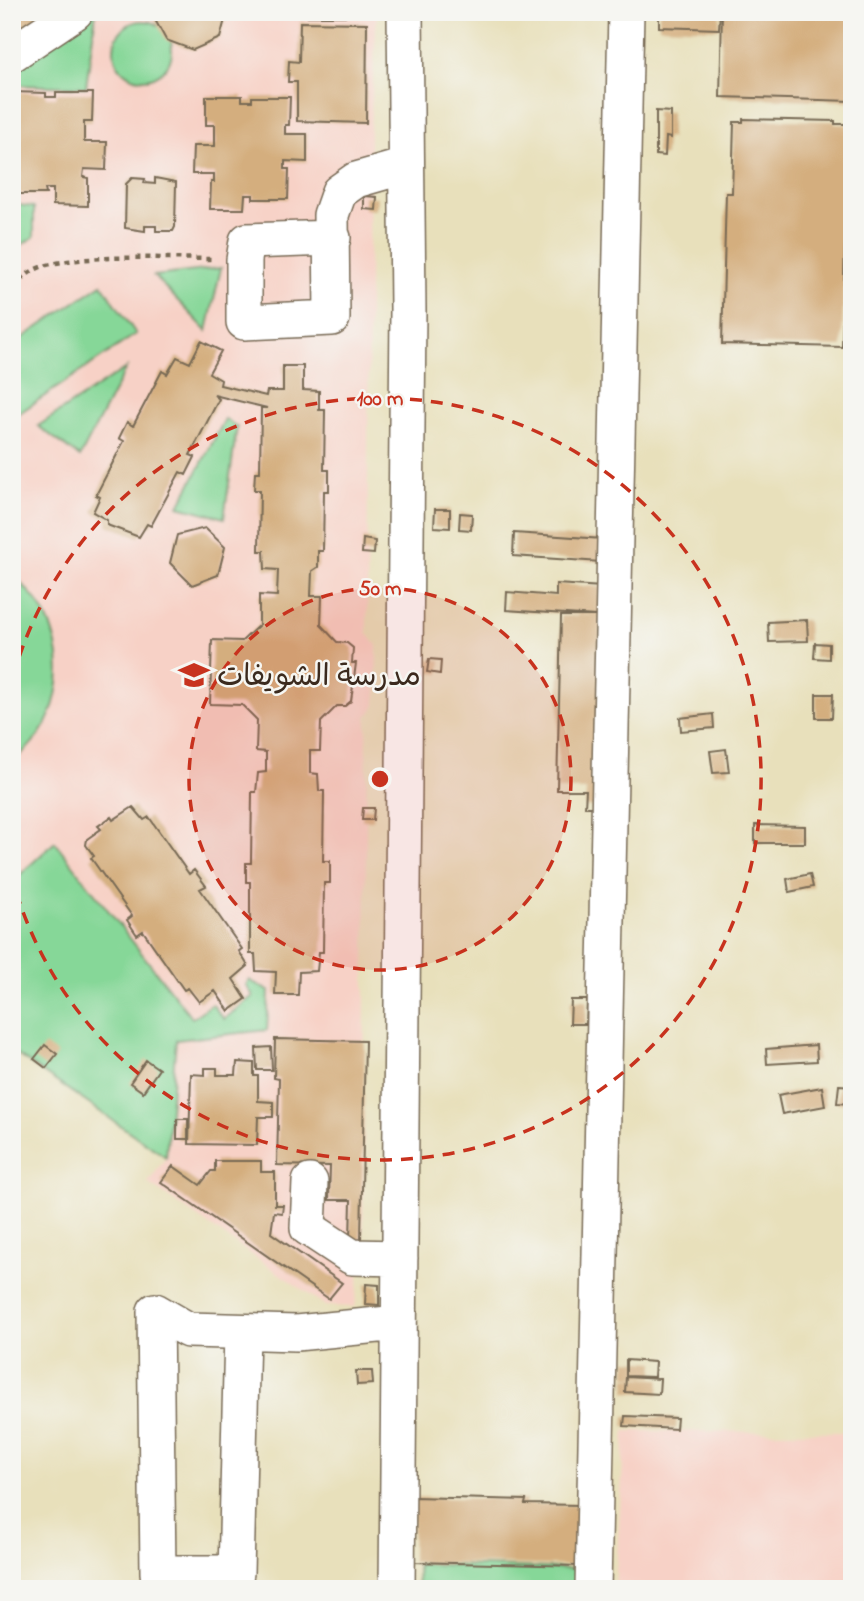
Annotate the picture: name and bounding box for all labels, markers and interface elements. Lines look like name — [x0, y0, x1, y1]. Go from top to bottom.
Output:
text: 100 m — [357, 385, 403, 415]
text: 50 m — [359, 575, 401, 605]
place label: مدرسة الشويفات — [217, 656, 421, 700]
school or university icon: مدرسة الشويفات — [177, 658, 211, 692]
centre of rings — [368, 767, 392, 791]

